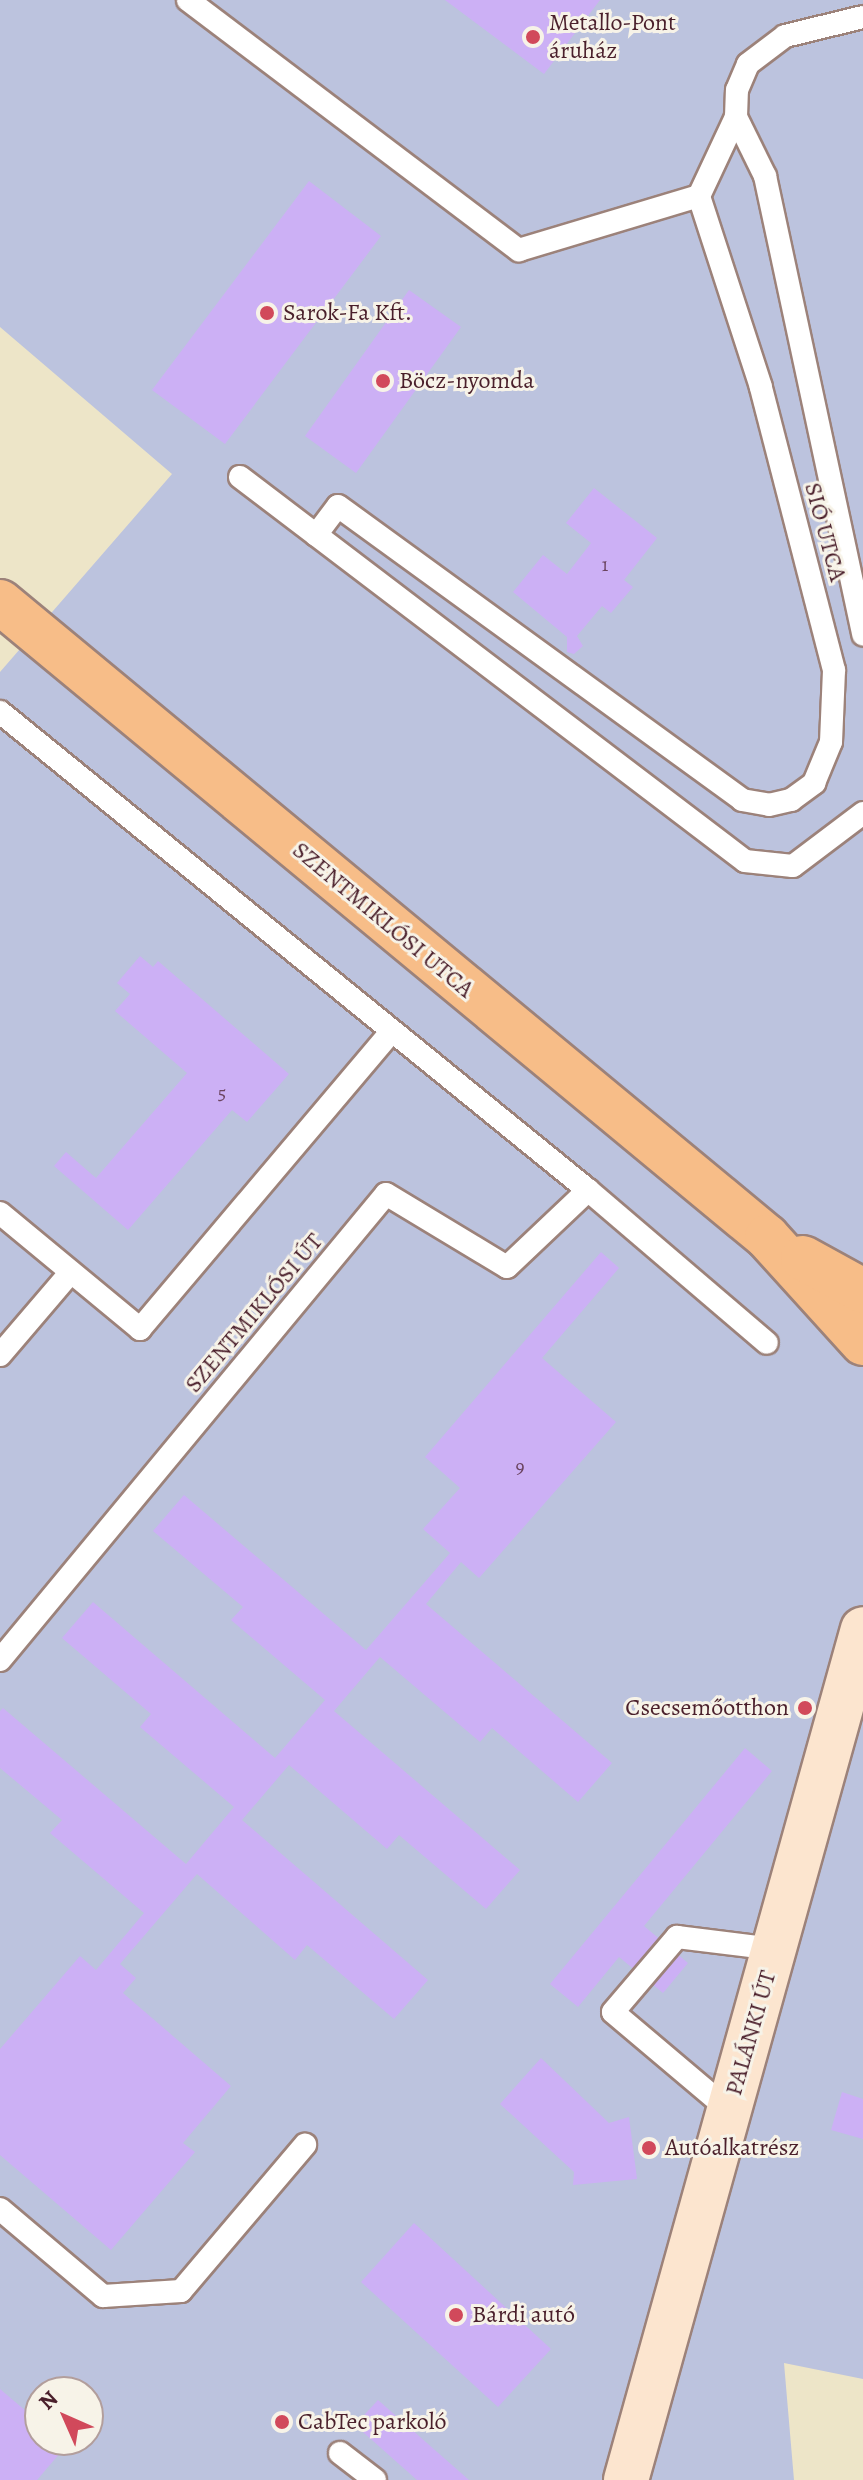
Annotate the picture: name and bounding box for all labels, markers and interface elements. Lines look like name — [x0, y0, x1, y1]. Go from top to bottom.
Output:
place label: Metallo-Pont áruház — [549, 9, 676, 65]
marker: Metallo-Pont áruház — [524, 28, 542, 46]
place label: Sarok-Fa Kft. — [283, 299, 412, 327]
marker: Sarok-Fa Kft. — [258, 304, 276, 322]
place label: Böcz-nyomda — [399, 367, 534, 395]
marker: Böcz-nyomda — [374, 372, 392, 390]
street label: SIÓ UTCA — [798, 480, 852, 584]
house number: 1 — [602, 552, 608, 576]
street label: SZENTMIKLÓSI UTCA — [287, 836, 479, 1004]
house number: 5 — [218, 1080, 226, 1104]
street label: SZENTMIKLÓSI ÚT — [179, 1228, 329, 1398]
house number: 9 — [515, 1454, 525, 1478]
place label: Csecsemőotthon — [625, 1694, 789, 1722]
marker: Csecsemőotthon — [796, 1699, 814, 1717]
street label: PALÁNKI ÚT — [719, 1967, 783, 2099]
place label: Autóalkatrész — [665, 2134, 799, 2162]
marker: Autóalkatrész — [640, 2139, 658, 2157]
place label: Bárdi autó — [472, 2301, 575, 2329]
marker: Bárdi autó — [447, 2306, 465, 2324]
north arrow — [24, 2376, 104, 2456]
text: N — [32, 2384, 65, 2417]
place label: CabTec parkoló — [298, 2408, 447, 2436]
marker: CabTec parkoló — [273, 2413, 291, 2431]

